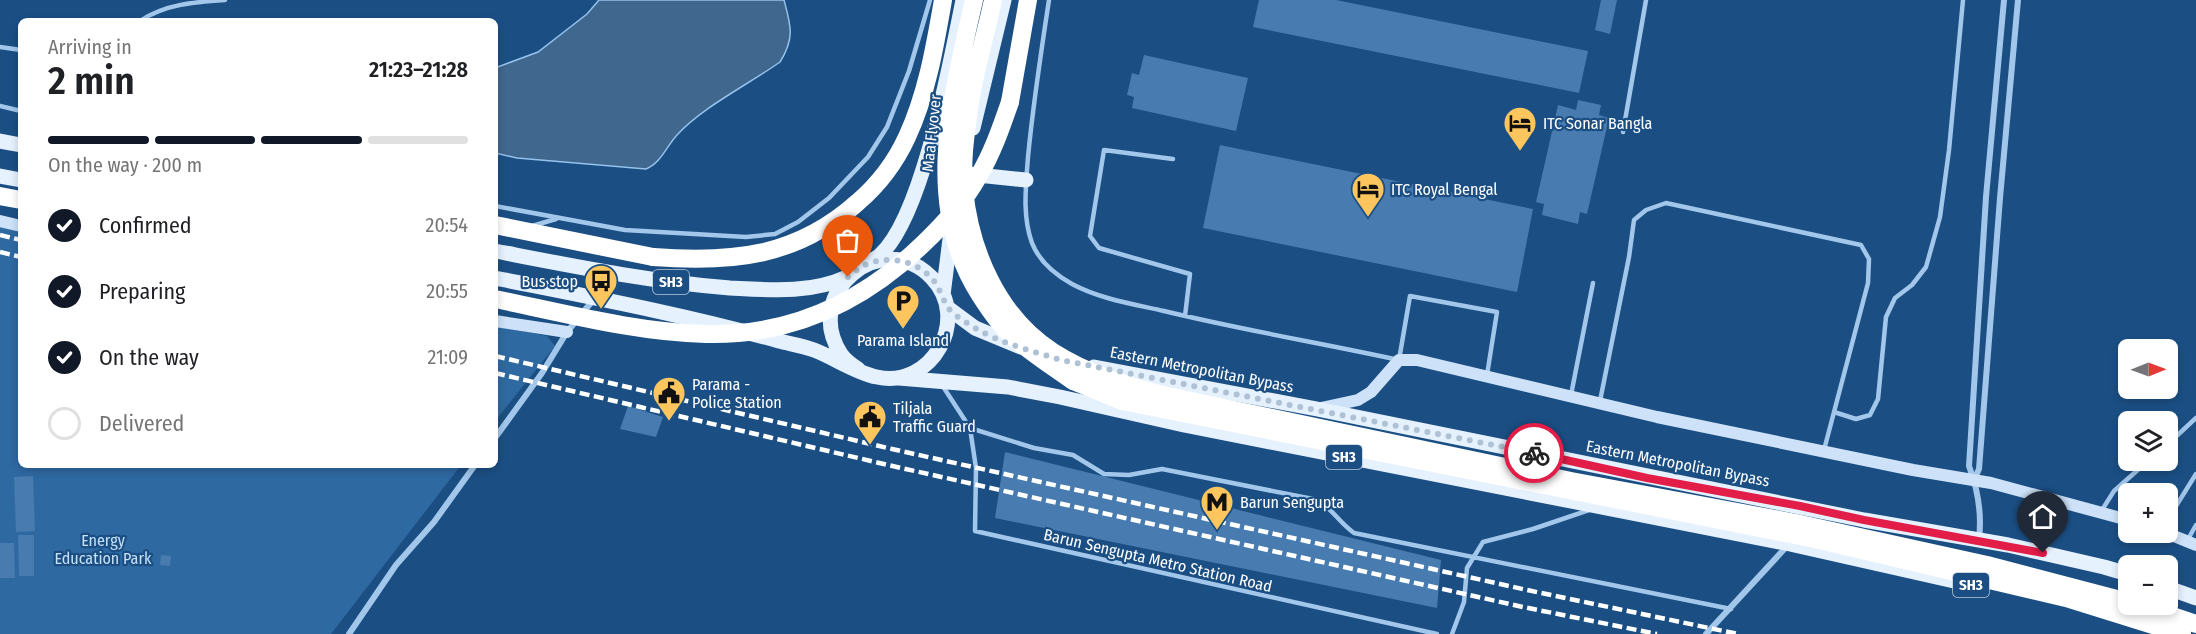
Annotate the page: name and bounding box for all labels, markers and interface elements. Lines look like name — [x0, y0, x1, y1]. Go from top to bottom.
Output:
text: Arriving in — [48, 35, 132, 59]
text: 21:23–21:28 — [369, 56, 468, 83]
text: 2 min — [48, 58, 135, 104]
street label: Maa Flyover — [918, 93, 945, 173]
hotel icon: ITC Sonar Bangla — [1502, 105, 1538, 152]
place label: ITC Sonar Bangla — [1543, 114, 1653, 133]
text: On the way · 200 m — [48, 153, 202, 177]
hotel icon: ITC Royal Bengal — [1350, 171, 1386, 218]
place label: ITC Royal Bengal — [1391, 180, 1498, 199]
icon: check — [48, 209, 81, 242]
text: Confirmed — [99, 212, 192, 239]
text: 20:54 — [426, 213, 468, 237]
pin — [822, 215, 873, 277]
icon: bag — [831, 224, 864, 257]
bus stop icon: Bus stop — [583, 263, 619, 310]
road number: SH3 — [653, 270, 689, 294]
place label: Bus stop — [522, 272, 578, 291]
icon: check — [48, 275, 81, 308]
text: Preparing — [99, 278, 185, 305]
text: 20:55 — [426, 279, 468, 303]
parking icon: Parama Island — [885, 283, 921, 330]
place label: Parama Island — [857, 331, 949, 350]
north arrow — [2118, 339, 2178, 399]
map controls — [2118, 339, 2178, 615]
icon: check — [48, 341, 81, 374]
street label: Eastern Metropolitan Bypass — [1109, 342, 1295, 397]
text: On the way — [99, 344, 199, 371]
text: 21:09 — [428, 345, 468, 369]
public building icon: Parama - Police Station — [651, 375, 687, 422]
place label: Parama - Police Station — [692, 375, 782, 412]
public building icon: Tiljala Traffic Guard — [852, 399, 888, 446]
place label: Tiljala Traffic Guard — [893, 399, 976, 436]
text: Delivered — [99, 410, 184, 437]
button: layers — [2118, 411, 2178, 471]
courier — [1504, 423, 1564, 483]
street label: Eastern Metropolitan Bypass — [1585, 436, 1771, 491]
icon: bike — [1518, 437, 1551, 470]
road number: SH3 — [1326, 445, 1362, 469]
button: + — [2118, 483, 2178, 543]
metro station icon: Barun Sengupta — [1199, 484, 1235, 531]
pin — [2017, 491, 2068, 553]
place label: Barun Sengupta — [1240, 493, 1344, 512]
icon: home — [2026, 500, 2059, 533]
street label: Barun Sengupta Metro Station Road — [1042, 525, 1274, 596]
park label: Energy Education Park — [55, 531, 152, 568]
button: − — [2118, 555, 2178, 615]
road number: SH3 — [1953, 573, 1989, 597]

